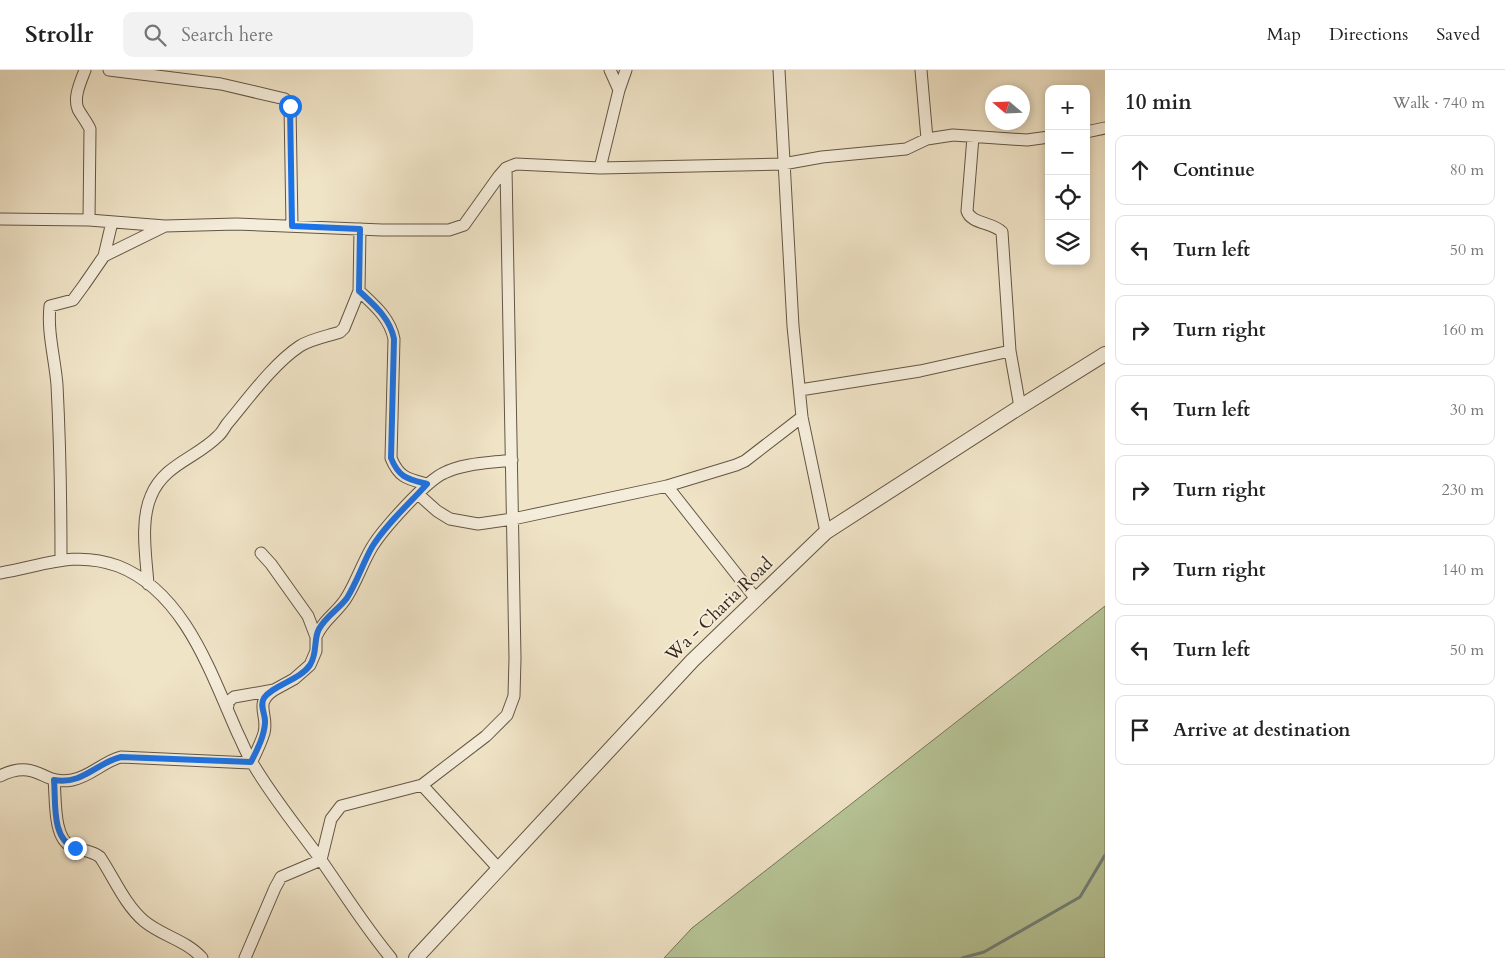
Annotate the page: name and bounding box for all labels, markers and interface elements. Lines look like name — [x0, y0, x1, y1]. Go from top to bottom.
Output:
search box — [123, 12, 473, 57]
text: Strollr — [25, 18, 93, 51]
icon: search — [141, 21, 169, 49]
text: Search here — [181, 22, 273, 48]
text: Map — [1267, 22, 1301, 47]
text: Directions — [1329, 22, 1408, 47]
text: Saved — [1436, 22, 1480, 47]
north arrow — [985, 85, 1030, 130]
map controls — [1045, 85, 1090, 265]
button: + — [1045, 85, 1090, 130]
text: 10 min — [1125, 88, 1192, 117]
text: Walk · 740 m — [1393, 92, 1485, 114]
route start — [279, 95, 302, 118]
button: − — [1045, 130, 1090, 175]
icon: ahead — [1126, 156, 1154, 184]
text: Continue — [1173, 157, 1255, 183]
text: 80 m — [1450, 159, 1484, 181]
button: locate — [1045, 175, 1090, 220]
button: layers — [1045, 220, 1090, 265]
icon: left — [1126, 236, 1154, 264]
text: Turn left — [1173, 237, 1250, 263]
text: 50 m — [1450, 239, 1484, 261]
icon: right — [1126, 316, 1154, 344]
text: Turn right — [1173, 317, 1265, 343]
text: 160 m — [1442, 319, 1484, 341]
icon: left — [1126, 396, 1154, 424]
text: Turn left — [1173, 397, 1250, 423]
text: 30 m — [1450, 399, 1484, 421]
icon: right — [1126, 476, 1154, 504]
text: Turn right — [1173, 477, 1265, 503]
text: 230 m — [1442, 479, 1484, 501]
street label: Wa - Charia Road — [659, 551, 779, 668]
icon: right — [1126, 556, 1154, 584]
text: Turn right — [1173, 557, 1265, 583]
text: 140 m — [1442, 559, 1484, 581]
icon: left — [1126, 636, 1154, 664]
text: Turn left — [1173, 637, 1250, 663]
text: 50 m — [1450, 639, 1484, 661]
icon: arrive — [1126, 716, 1154, 744]
text: Arrive at destination — [1173, 717, 1350, 743]
route end — [64, 837, 87, 860]

